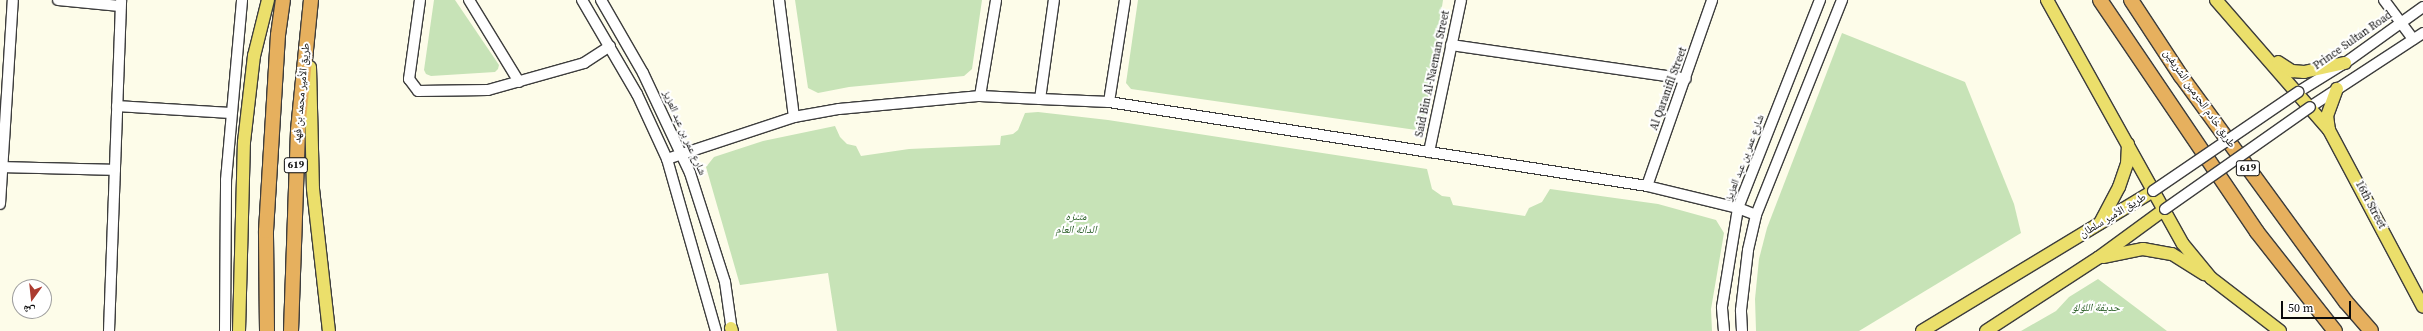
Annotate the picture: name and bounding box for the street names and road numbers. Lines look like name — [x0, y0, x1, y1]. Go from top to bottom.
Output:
street label: Prince Sultan Road — [2311, 9, 2395, 73]
street label: Said Bin Al-Naeman Street — [1413, 10, 1453, 138]
street label: طريق الأمير محمد بن فهد — [291, 43, 313, 143]
street label: Al Qaranifil Street — [1648, 46, 1690, 132]
street label: طريق خادم الحرمين الشريفين — [2160, 47, 2238, 151]
street label: شارع عمر بن عبد العزيز — [659, 89, 709, 177]
street label: شارع عمر بن عبد العزيز — [1722, 113, 1768, 203]
road number: 619 — [283, 157, 309, 173]
road number: 619 — [2235, 160, 2261, 176]
street label: 16th Street — [2352, 179, 2388, 231]
street label: طريق الأمير سلطان — [2077, 191, 2149, 241]

